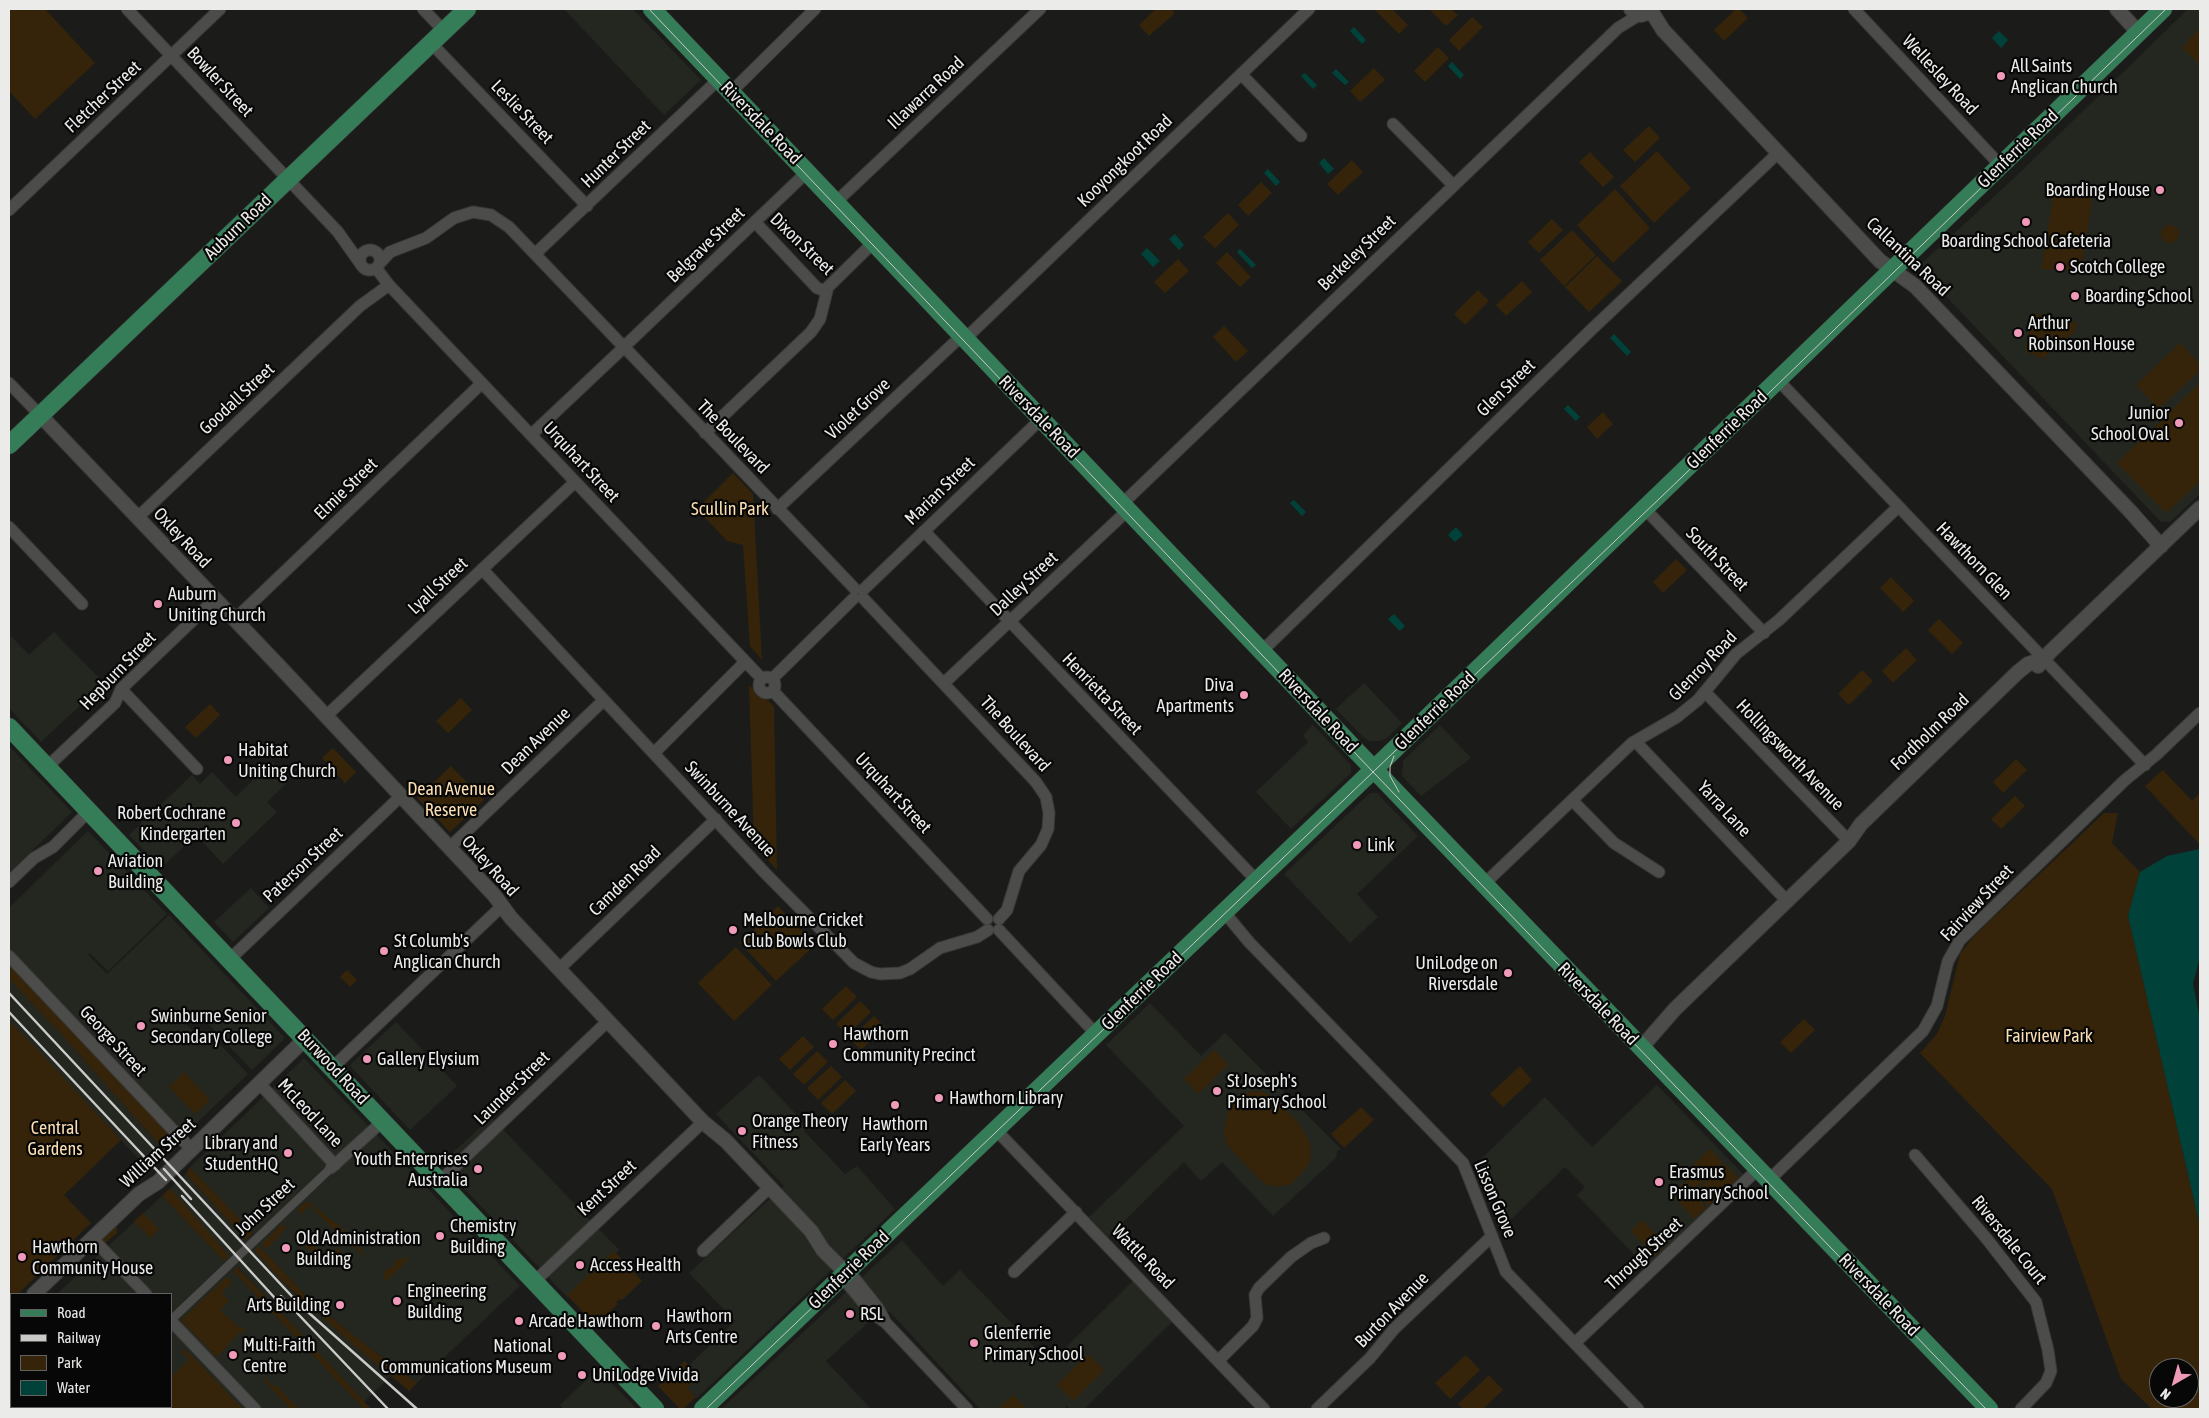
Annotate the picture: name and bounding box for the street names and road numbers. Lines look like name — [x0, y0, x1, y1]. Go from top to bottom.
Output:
street label: Wellesley Road — [1898, 31, 1982, 119]
street label: Bowler Street — [182, 43, 258, 121]
street label: Illawarra Road — [883, 52, 969, 134]
street label: Fletcher Street — [61, 56, 145, 138]
street label: Leslie Street — [486, 76, 558, 148]
street label: Riversdale Road — [716, 77, 806, 169]
street label: Glenferrie Road — [1973, 105, 2063, 193]
street label: Kooyongkoot Road — [1073, 110, 1177, 212]
street label: Hunter Street — [577, 116, 655, 192]
street label: Auburn Road — [200, 189, 276, 265]
street label: Belgrave Street — [663, 203, 749, 287]
street label: Dixon Street — [766, 208, 838, 280]
street label: Berkeley Street — [1314, 211, 1400, 295]
street label: Callantina Road — [1862, 213, 1954, 301]
street label: Glen Street — [1472, 355, 1540, 421]
street label: Goodall Street — [195, 359, 279, 439]
street label: Riversdale Road — [994, 371, 1084, 463]
street label: Violet Grove — [821, 374, 895, 444]
street label: Glenferrie Road — [1682, 386, 1772, 474]
street label: The Boulevard — [692, 395, 774, 479]
street label: Urquhart Street — [538, 417, 624, 507]
street label: Marian Street — [901, 452, 979, 530]
street label: Elmie Street — [310, 454, 382, 524]
street label: Oxley Road — [149, 503, 215, 573]
street label: Hawthorn Glen — [1932, 518, 2016, 604]
street label: South Street — [1681, 523, 1753, 595]
street label: Dalley Street — [985, 547, 1063, 621]
street label: Lyall Street — [404, 553, 472, 619]
street label: Hepburn Street — [75, 627, 161, 715]
street label: Glenroy Road — [1664, 627, 1742, 705]
street label: Henrietta Street — [1058, 648, 1146, 740]
street label: Riversdale Road — [1274, 665, 1362, 757]
street label: Glenferrie Road — [1390, 667, 1480, 755]
street label: Fordholm Road — [1886, 689, 1974, 775]
street label: The Boulevard — [975, 692, 1055, 776]
street label: Hollingsworth Avenue — [1732, 695, 1848, 815]
street label: Dean Avenue — [497, 703, 575, 779]
street label: Urquhart Street — [850, 748, 936, 838]
street label: Swinburne Avenue — [680, 757, 780, 861]
street label: Yarra Lane — [1693, 777, 1755, 841]
street label: Paterson Street — [259, 823, 347, 907]
street label: Oxley Road — [457, 831, 523, 901]
street label: Camden Road — [585, 841, 665, 921]
street label: Fairview Street — [1936, 860, 2018, 946]
street label: Glenferrie Road — [1097, 947, 1187, 1035]
street label: Riversdale Road — [1553, 958, 1643, 1050]
street label: George Street — [75, 1001, 151, 1081]
street label: Burwood Road — [293, 1025, 373, 1109]
street label: Launder Street — [470, 1047, 554, 1129]
street label: McLeod Lane — [273, 1074, 347, 1152]
street label: William Street — [116, 1113, 200, 1193]
street label: Kent Street — [573, 1155, 641, 1221]
street label: Lisson Grove — [1469, 1157, 1521, 1241]
street label: John Street — [231, 1174, 299, 1240]
street label: Riversdale Court — [1967, 1191, 2051, 1289]
street label: Through Street — [1601, 1213, 1687, 1295]
street label: Wattle Road — [1107, 1220, 1179, 1294]
street label: Glenferrie Road — [804, 1226, 894, 1314]
street label: Riversdale Road — [1834, 1249, 1924, 1341]
street label: Burton Avenue — [1351, 1268, 1433, 1352]

